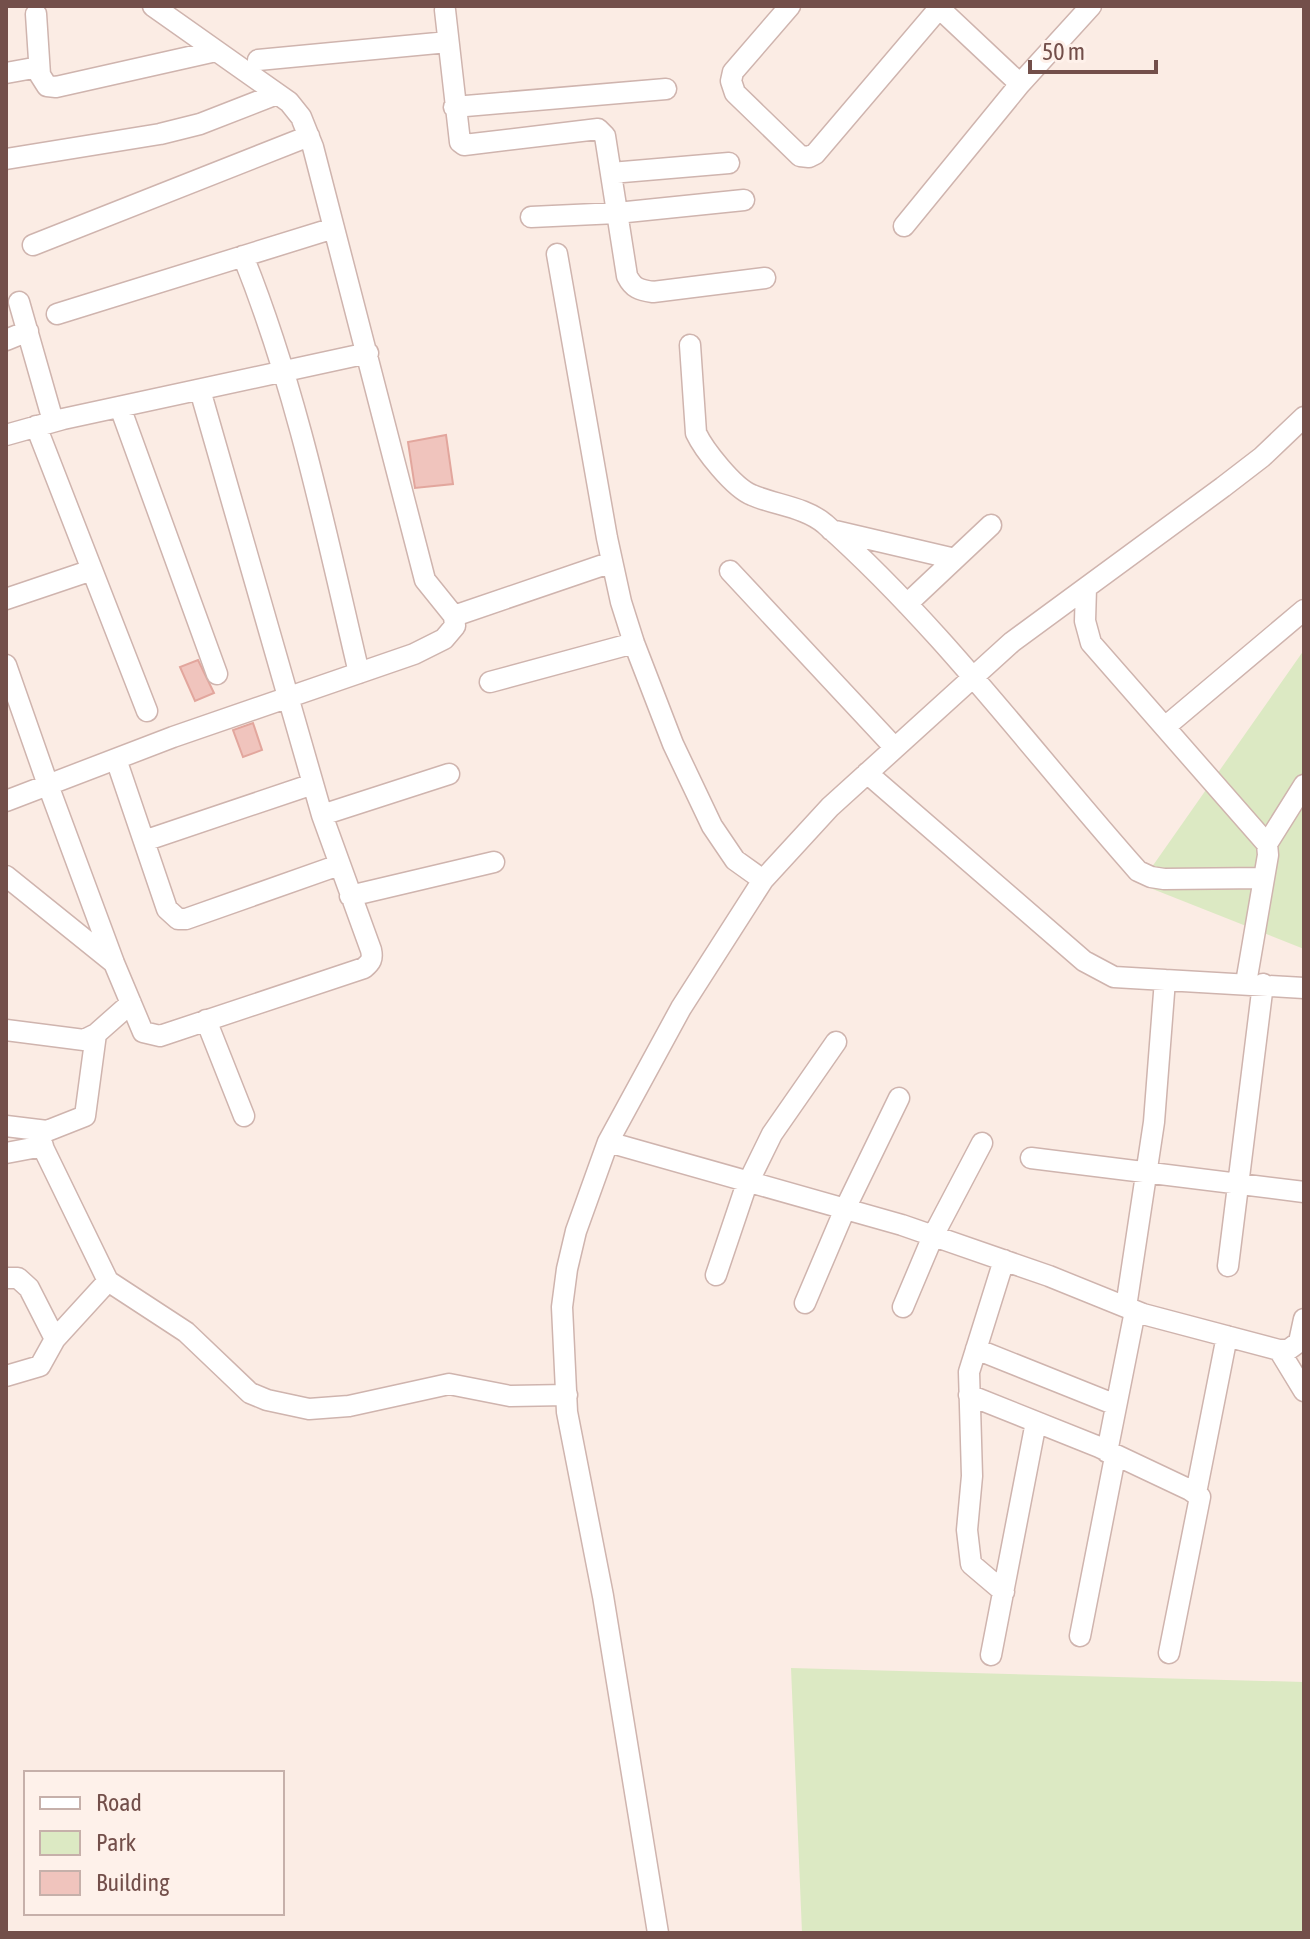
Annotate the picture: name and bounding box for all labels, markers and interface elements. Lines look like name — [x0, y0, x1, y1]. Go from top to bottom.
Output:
scale bar — [1030, 24, 1156, 74]
text: 50 m — [1042, 38, 1085, 65]
legend — [24, 1771, 284, 1915]
text: Road — [96, 1789, 142, 1816]
text: Park — [96, 1829, 137, 1856]
text: Building — [96, 1869, 170, 1896]

